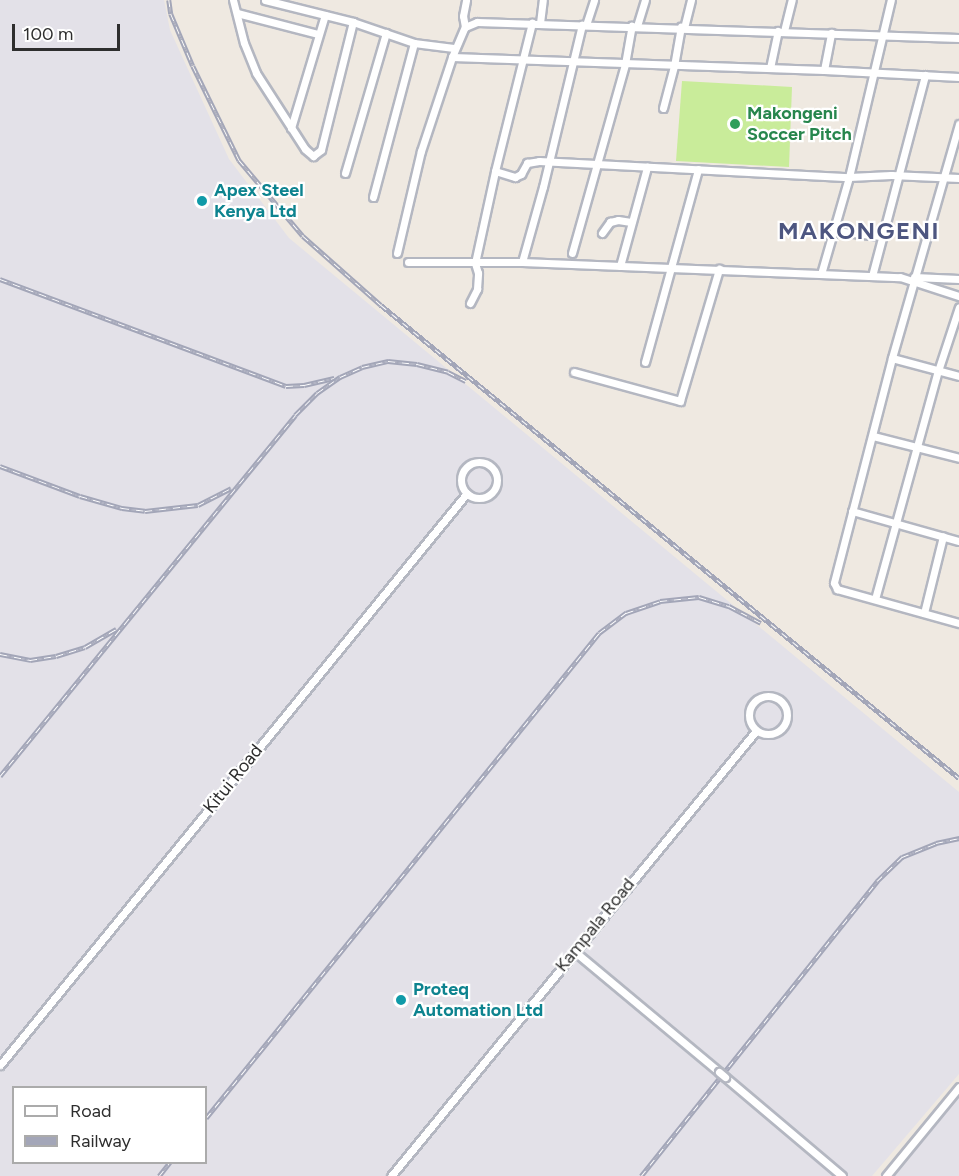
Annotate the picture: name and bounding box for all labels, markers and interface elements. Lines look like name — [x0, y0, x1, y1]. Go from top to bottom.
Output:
scale bar — [15, 12, 123, 50]
text: 100 m — [23, 23, 73, 45]
place label: Makongeni Soccer Pitch — [747, 103, 852, 146]
marker: Makongeni Soccer Pitch — [728, 117, 742, 131]
place label: Apex Steel Kenya Ltd — [214, 180, 304, 222]
marker: Apex Steel Kenya Ltd — [195, 194, 209, 208]
district label: MAKONGENI — [778, 217, 940, 245]
street label: Kitui Road — [199, 740, 267, 818]
street label: Kampala Road — [551, 874, 639, 976]
place label: Proteq Automation Ltd — [413, 979, 543, 1022]
marker: Proteq Automation Ltd — [394, 993, 408, 1007]
legend — [12, 1086, 207, 1164]
text: Road — [70, 1100, 111, 1122]
text: Railway — [70, 1130, 131, 1152]

